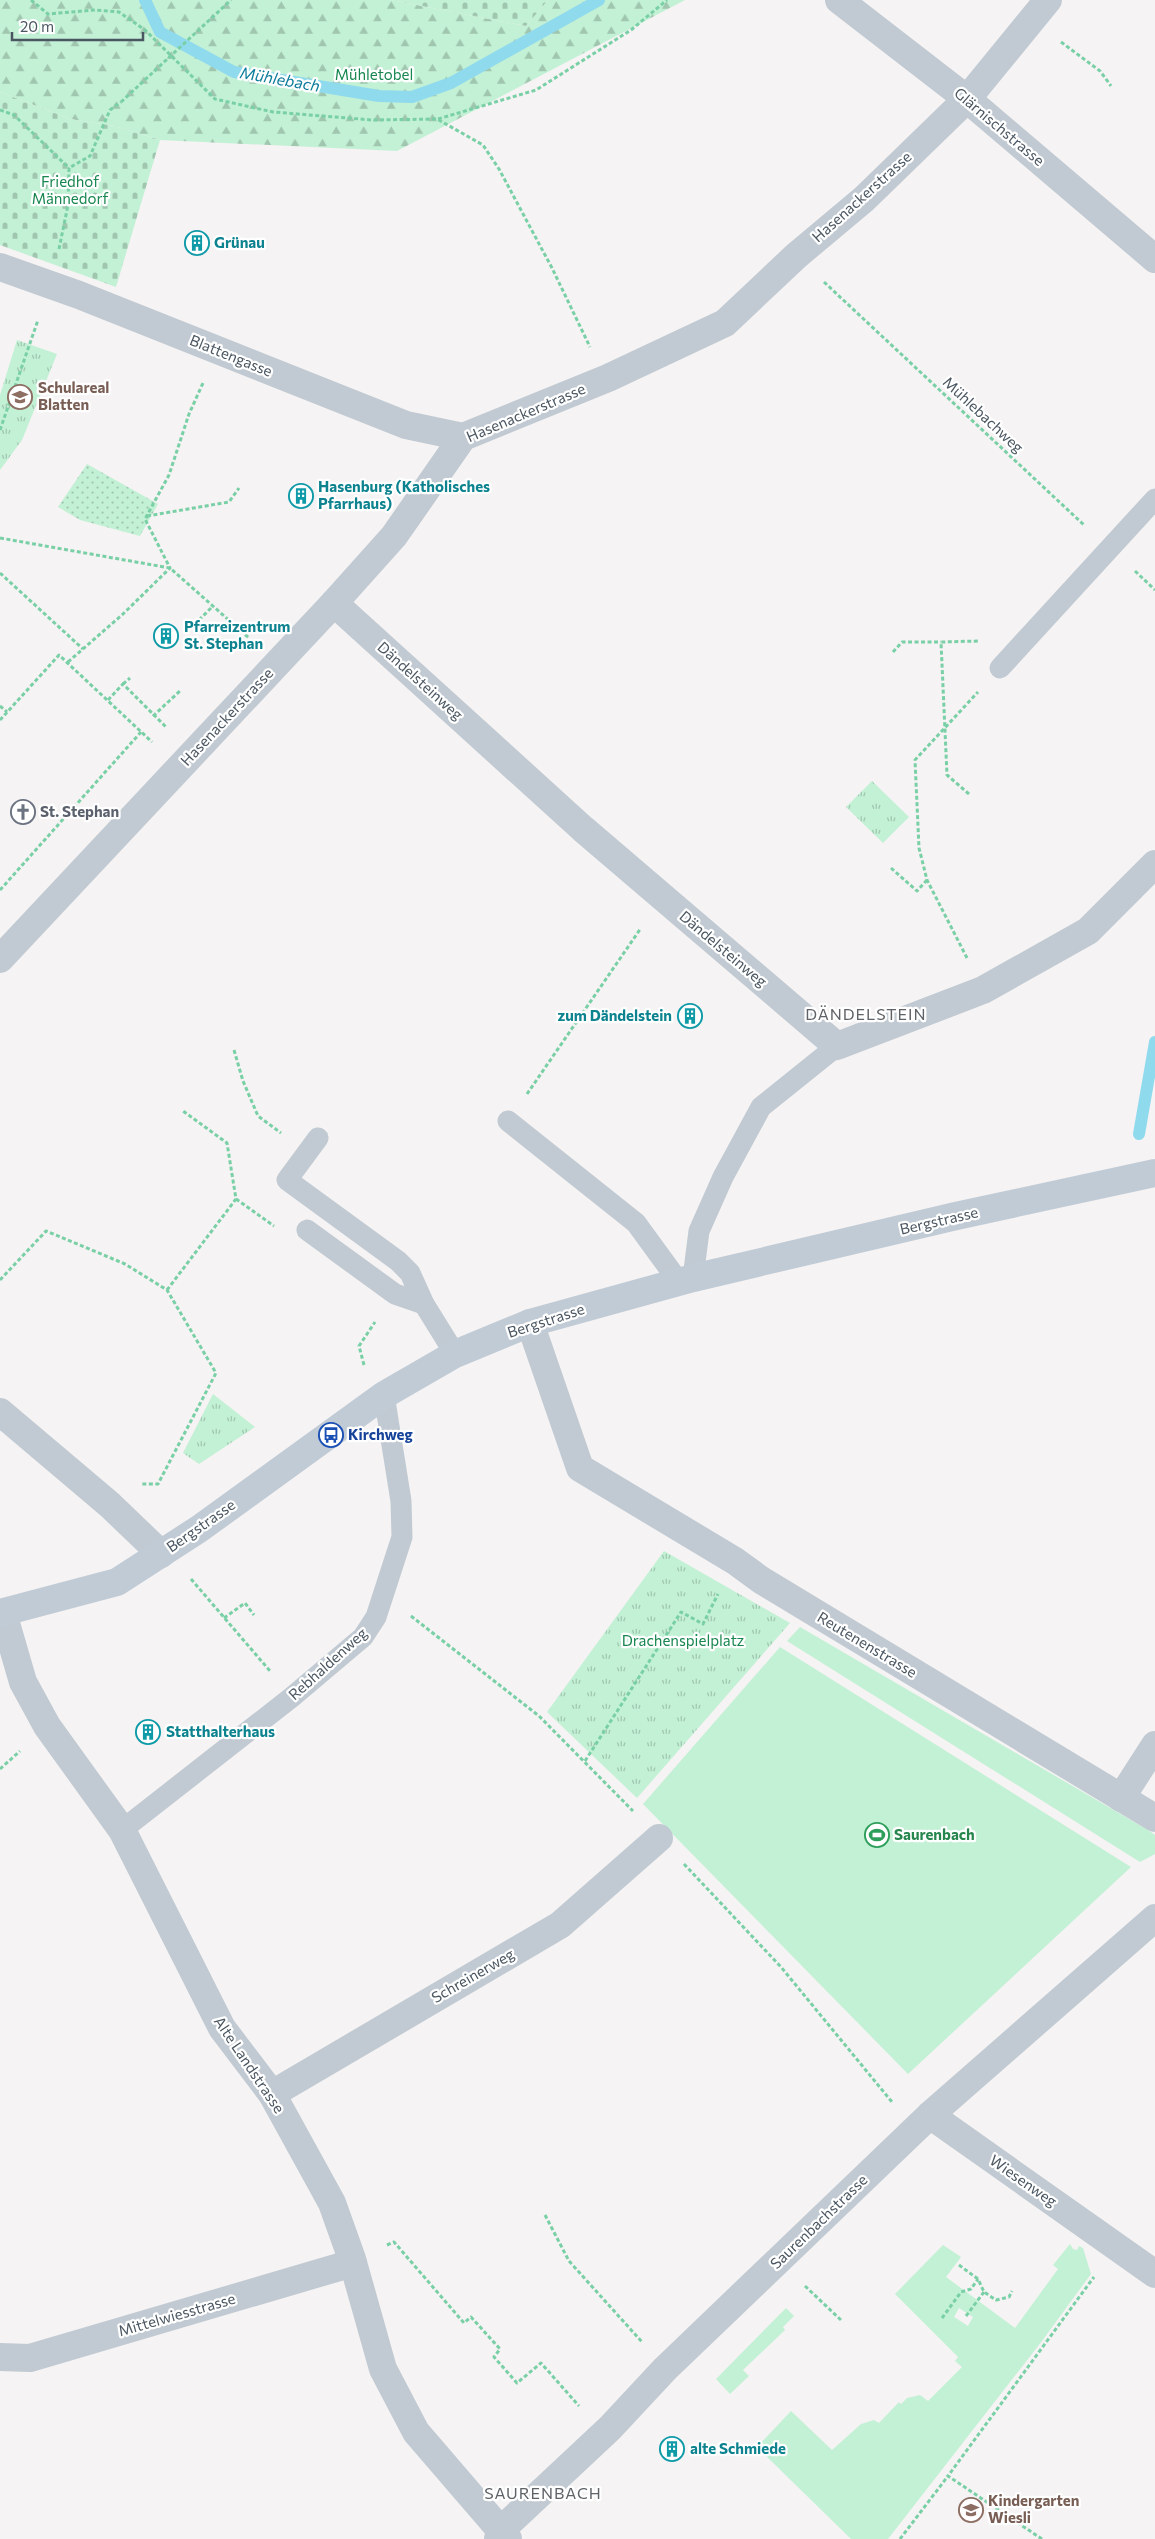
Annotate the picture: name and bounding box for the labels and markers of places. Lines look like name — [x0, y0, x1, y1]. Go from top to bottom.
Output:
building icon: Grünau — [184, 230, 210, 256]
place label: Grünau — [214, 233, 265, 251]
place label: Schulareal Blatten — [38, 378, 109, 413]
school or university icon: Schulareal Blatten — [7, 384, 33, 410]
place label: Hasenburg (Katholisches Pfarrhaus) — [318, 477, 490, 512]
building icon: Hasenburg (Katholisches Pfarrhaus) — [288, 483, 314, 509]
place label: Pfarreizentrum St. Stephan — [184, 617, 290, 652]
building icon: Pfarreizentrum St. Stephan — [153, 623, 179, 649]
church icon: St. Stephan — [10, 799, 36, 825]
place label: St. Stephan — [40, 802, 119, 820]
building icon: zum Dändelstein — [677, 1003, 703, 1029]
place label: zum Dändelstein — [558, 1006, 672, 1024]
bus stop icon: Kirchweg — [318, 1422, 344, 1448]
place label: Kirchweg — [348, 1425, 413, 1443]
building icon: Statthalterhaus — [135, 1719, 161, 1745]
place label: Statthalterhaus — [166, 1722, 275, 1740]
sports icon: Saurenbach — [864, 1822, 890, 1848]
place label: Saurenbach — [894, 1825, 975, 1843]
building icon: alte Schmiede — [659, 2436, 685, 2462]
place label: alte Schmiede — [690, 2439, 786, 2457]
place label: Kindergarten Wiesli — [988, 2491, 1079, 2526]
school or university icon: Kindergarten Wiesli — [958, 2497, 984, 2523]

